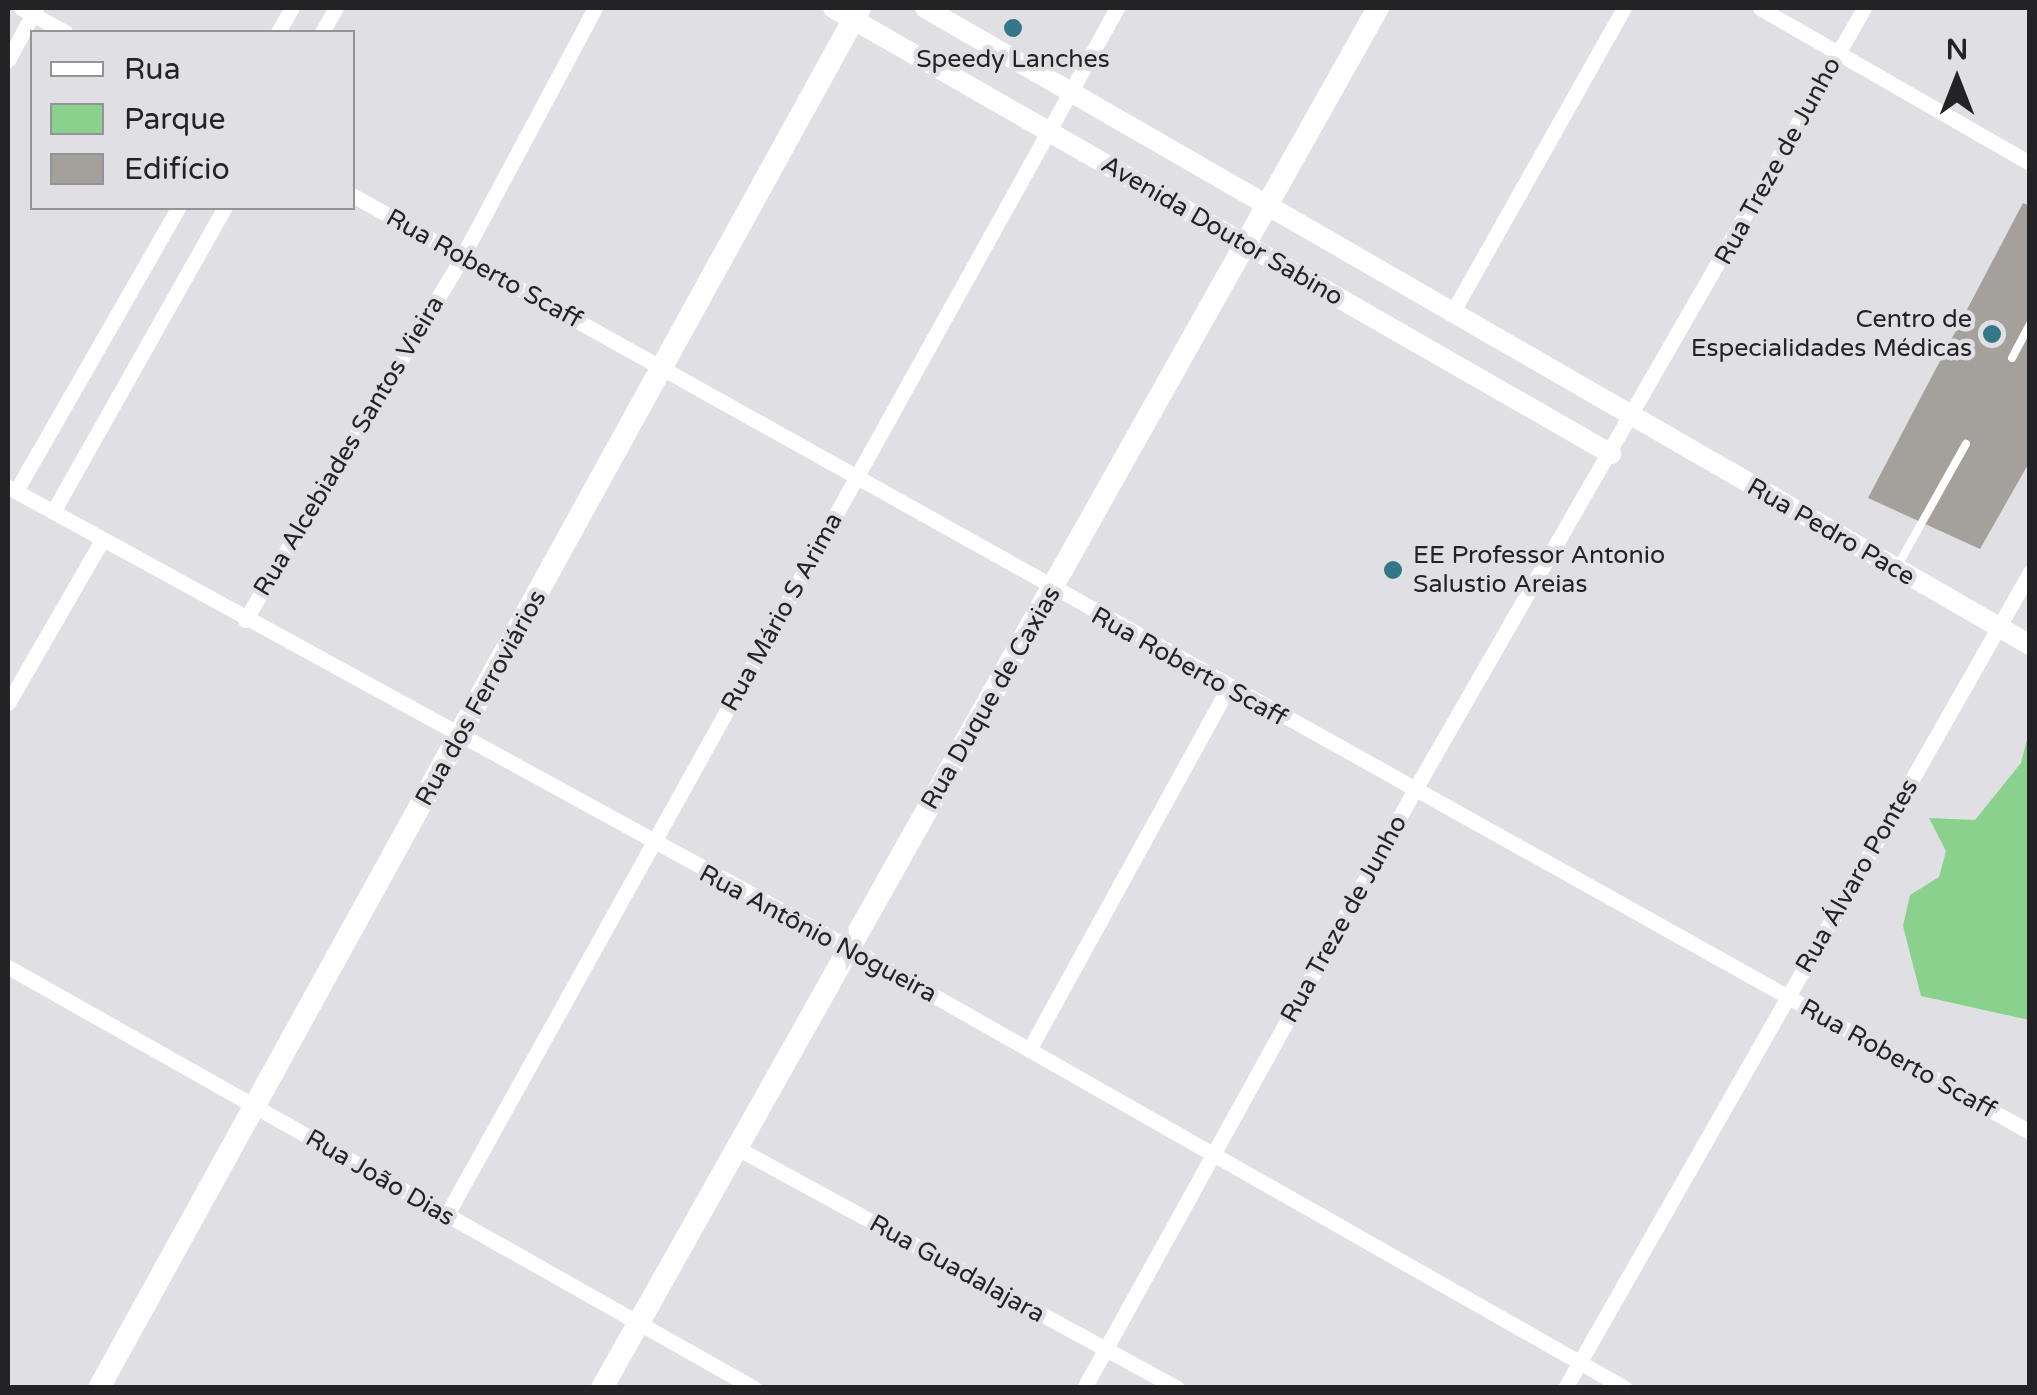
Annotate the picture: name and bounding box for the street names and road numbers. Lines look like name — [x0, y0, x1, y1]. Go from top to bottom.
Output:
street label: Rua Treze de Junho — [1708, 52, 1848, 270]
street label: Avenida Doutor Sabino — [1096, 150, 1348, 312]
street label: Rua Roberto Scaff — [381, 203, 587, 335]
street label: Rua Alcebiades Santos Vieira — [247, 290, 451, 602]
street label: Rua Pedro Pace — [1742, 472, 1920, 592]
street label: Rua Mário S Arima — [715, 507, 849, 717]
street label: Rua Duque de Caxias — [915, 581, 1067, 815]
street label: Rua dos Ferroviários — [409, 585, 553, 811]
street label: Rua Roberto Scaff — [1086, 601, 1292, 733]
street label: Rua Álvaro Pontes — [1789, 774, 1925, 978]
street label: Rua Treze de Junho — [1274, 810, 1414, 1028]
street label: Rua Antônio Nogueira — [694, 859, 942, 1009]
street label: Rua Roberto Scaff — [1795, 993, 2001, 1125]
street label: Rua João Dias — [300, 1123, 460, 1233]
street label: Rua Guadalajara — [864, 1208, 1050, 1330]

